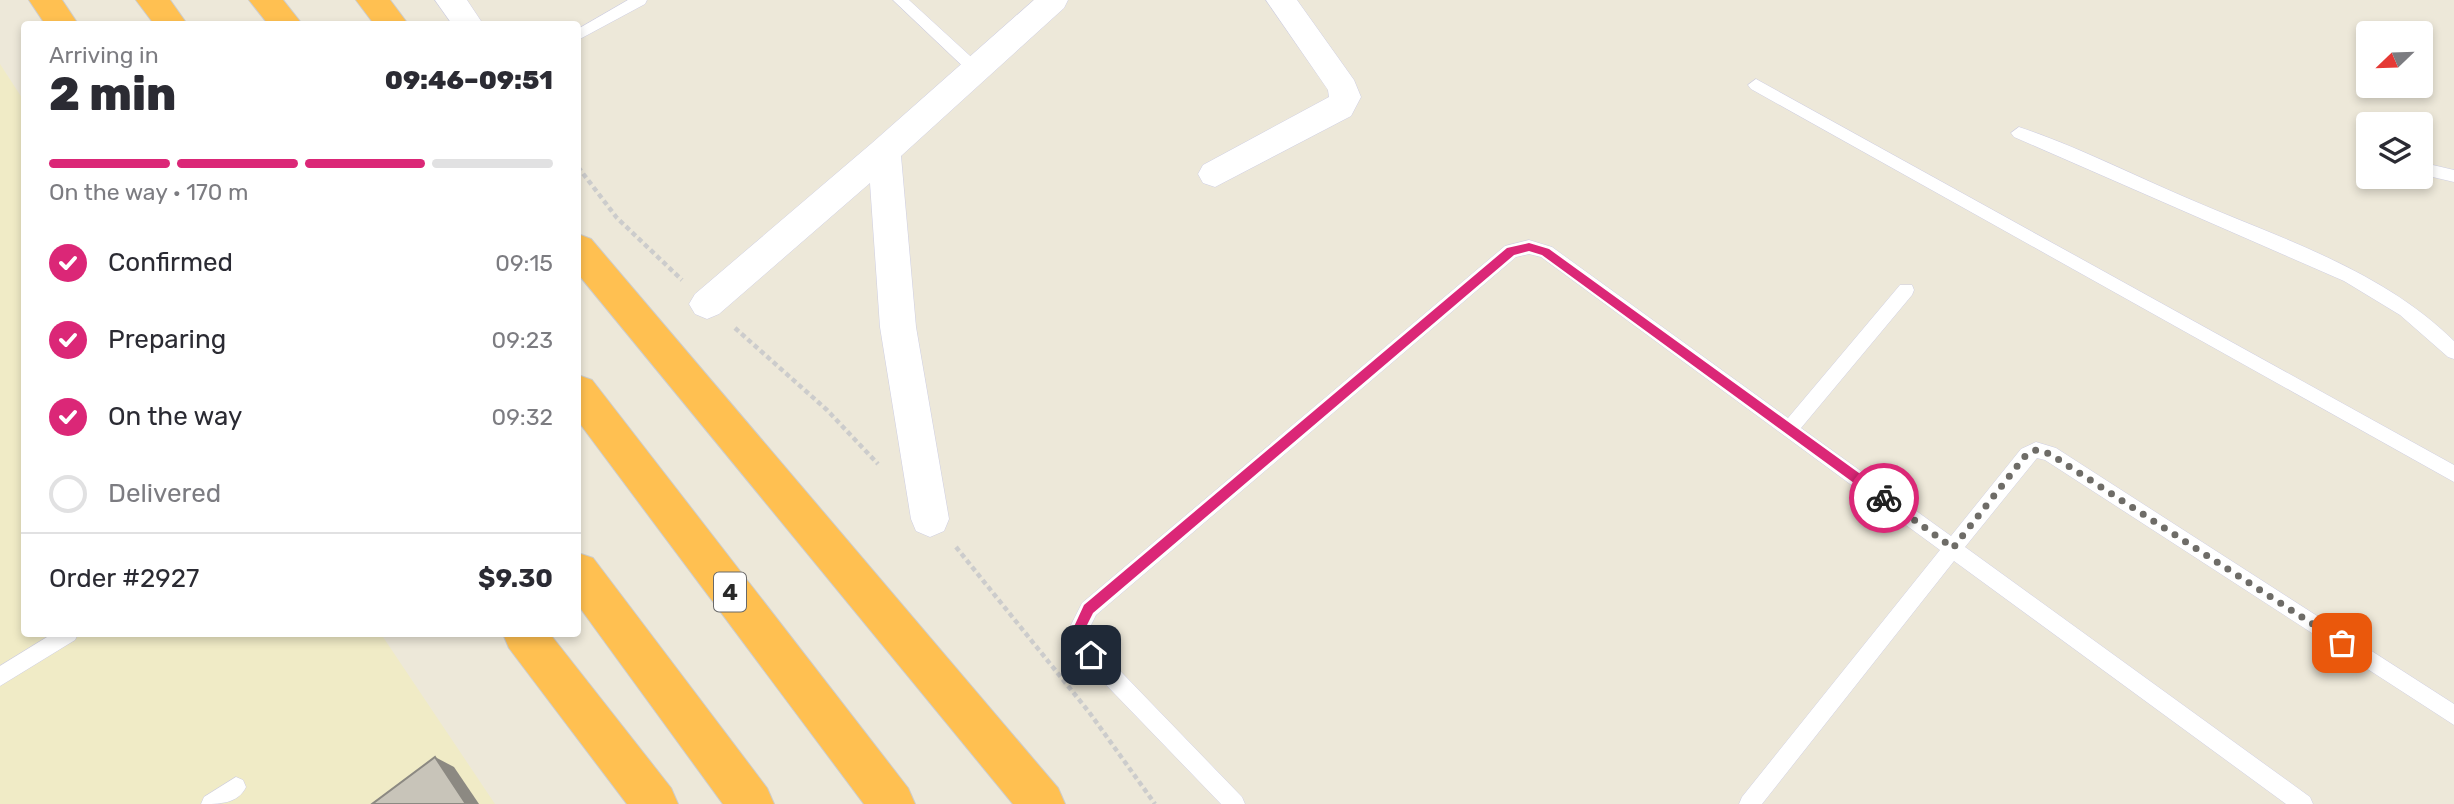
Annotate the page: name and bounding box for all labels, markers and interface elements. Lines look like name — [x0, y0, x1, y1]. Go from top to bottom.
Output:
north arrow — [2356, 21, 2432, 98]
map controls — [2356, 21, 2433, 189]
text: Arriving in — [49, 41, 159, 69]
text: 09:46–09:51 — [385, 65, 553, 96]
text: 2 min — [49, 67, 176, 122]
button: layers — [2356, 112, 2433, 189]
text: On the way · 170 m — [49, 178, 248, 206]
icon: check — [49, 244, 87, 282]
text: Confirmed — [108, 247, 233, 278]
text: 09:15 — [495, 249, 553, 277]
icon: check — [49, 321, 87, 359]
text: Preparing — [108, 324, 226, 355]
text: 09:23 — [492, 326, 553, 354]
icon: check — [49, 398, 87, 436]
text: On the way — [108, 401, 242, 432]
text: 09:32 — [492, 403, 553, 431]
courier — [1849, 463, 1919, 533]
text: Delivered — [108, 478, 221, 509]
icon: bike — [1865, 479, 1903, 517]
text: Order #2927 — [49, 563, 199, 594]
text: $9.30 — [478, 563, 553, 594]
road number: 4 — [714, 572, 746, 612]
pin — [2312, 613, 2372, 673]
icon: bag — [2323, 624, 2361, 662]
pin — [1061, 625, 1121, 685]
icon: home — [1072, 636, 1110, 674]

